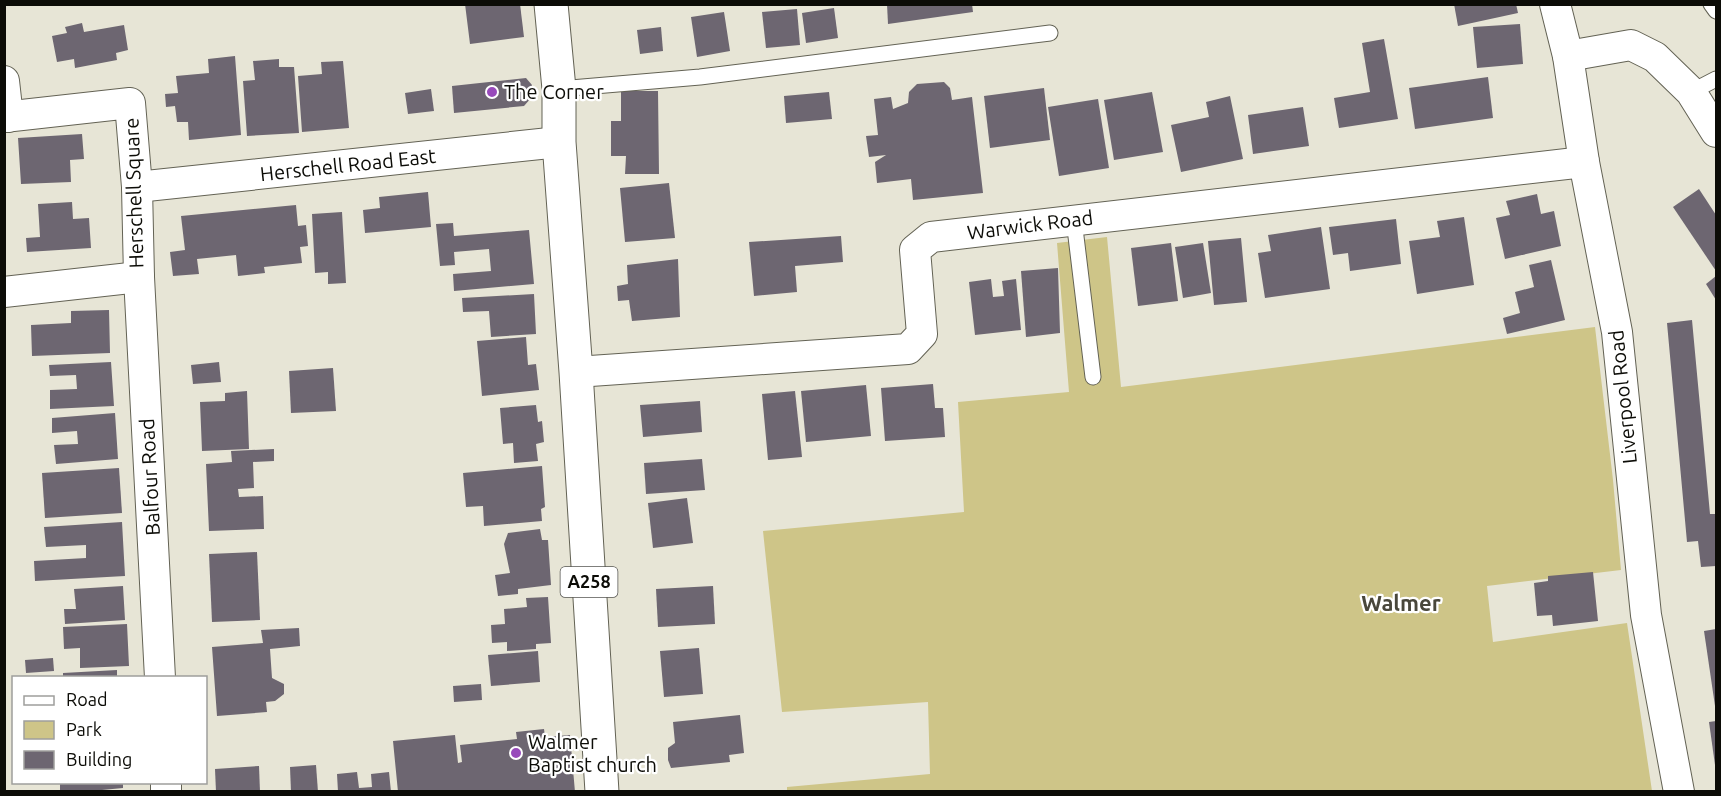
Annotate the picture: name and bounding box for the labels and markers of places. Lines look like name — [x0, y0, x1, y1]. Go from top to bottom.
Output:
place label: The Corner — [504, 80, 604, 103]
marker: The Corner — [485, 85, 499, 99]
place label: Walmer Baptist church — [528, 730, 657, 776]
marker: Walmer Baptist church — [509, 746, 523, 760]

